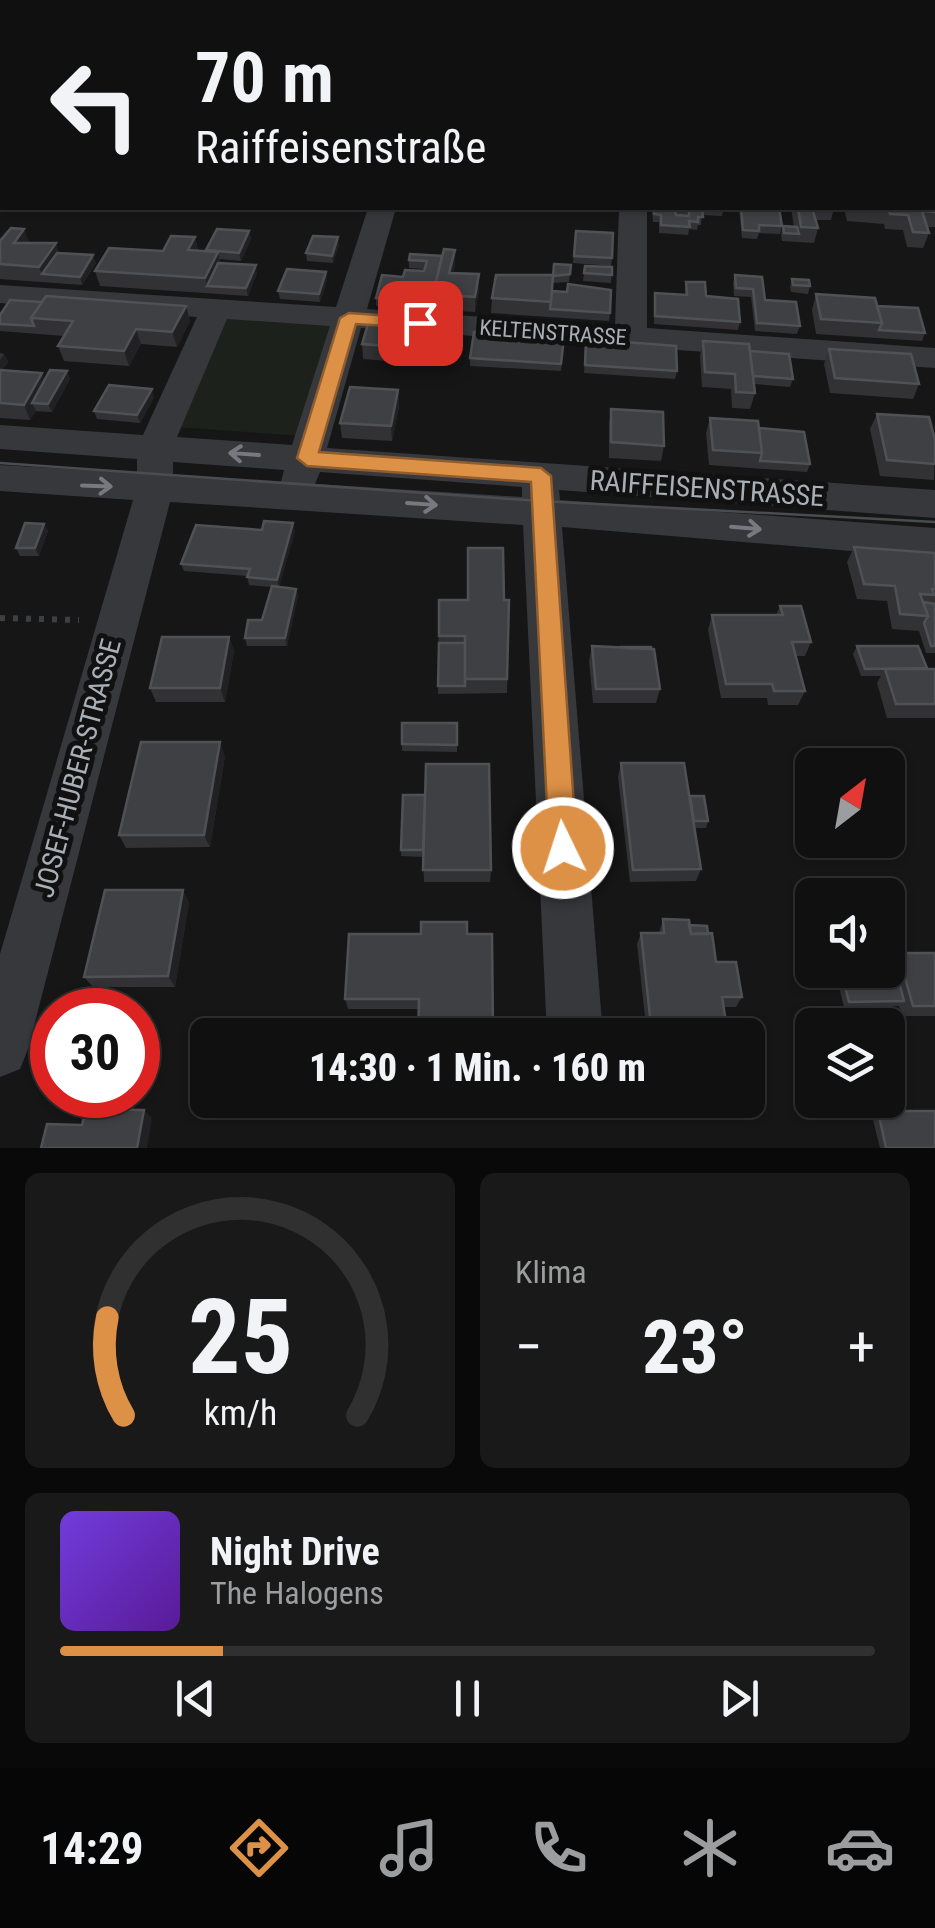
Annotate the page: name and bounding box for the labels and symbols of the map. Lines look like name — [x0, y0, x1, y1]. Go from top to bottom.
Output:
pin — [378, 281, 463, 366]
street label: KELTENSTRASSE — [479, 315, 627, 350]
one-way arrow — [229, 444, 261, 463]
street label: RAIFFEISENSTRASSE — [589, 464, 825, 513]
one-way arrow — [81, 476, 113, 495]
one-way arrow — [405, 495, 437, 514]
one-way arrow — [729, 519, 761, 538]
street label: JOSEF-HUBER-STRASSE — [27, 635, 128, 901]
north arrow — [795, 748, 905, 858]
position arrow — [511, 796, 615, 900]
speed limit sign: 30 — [30, 988, 160, 1118]

